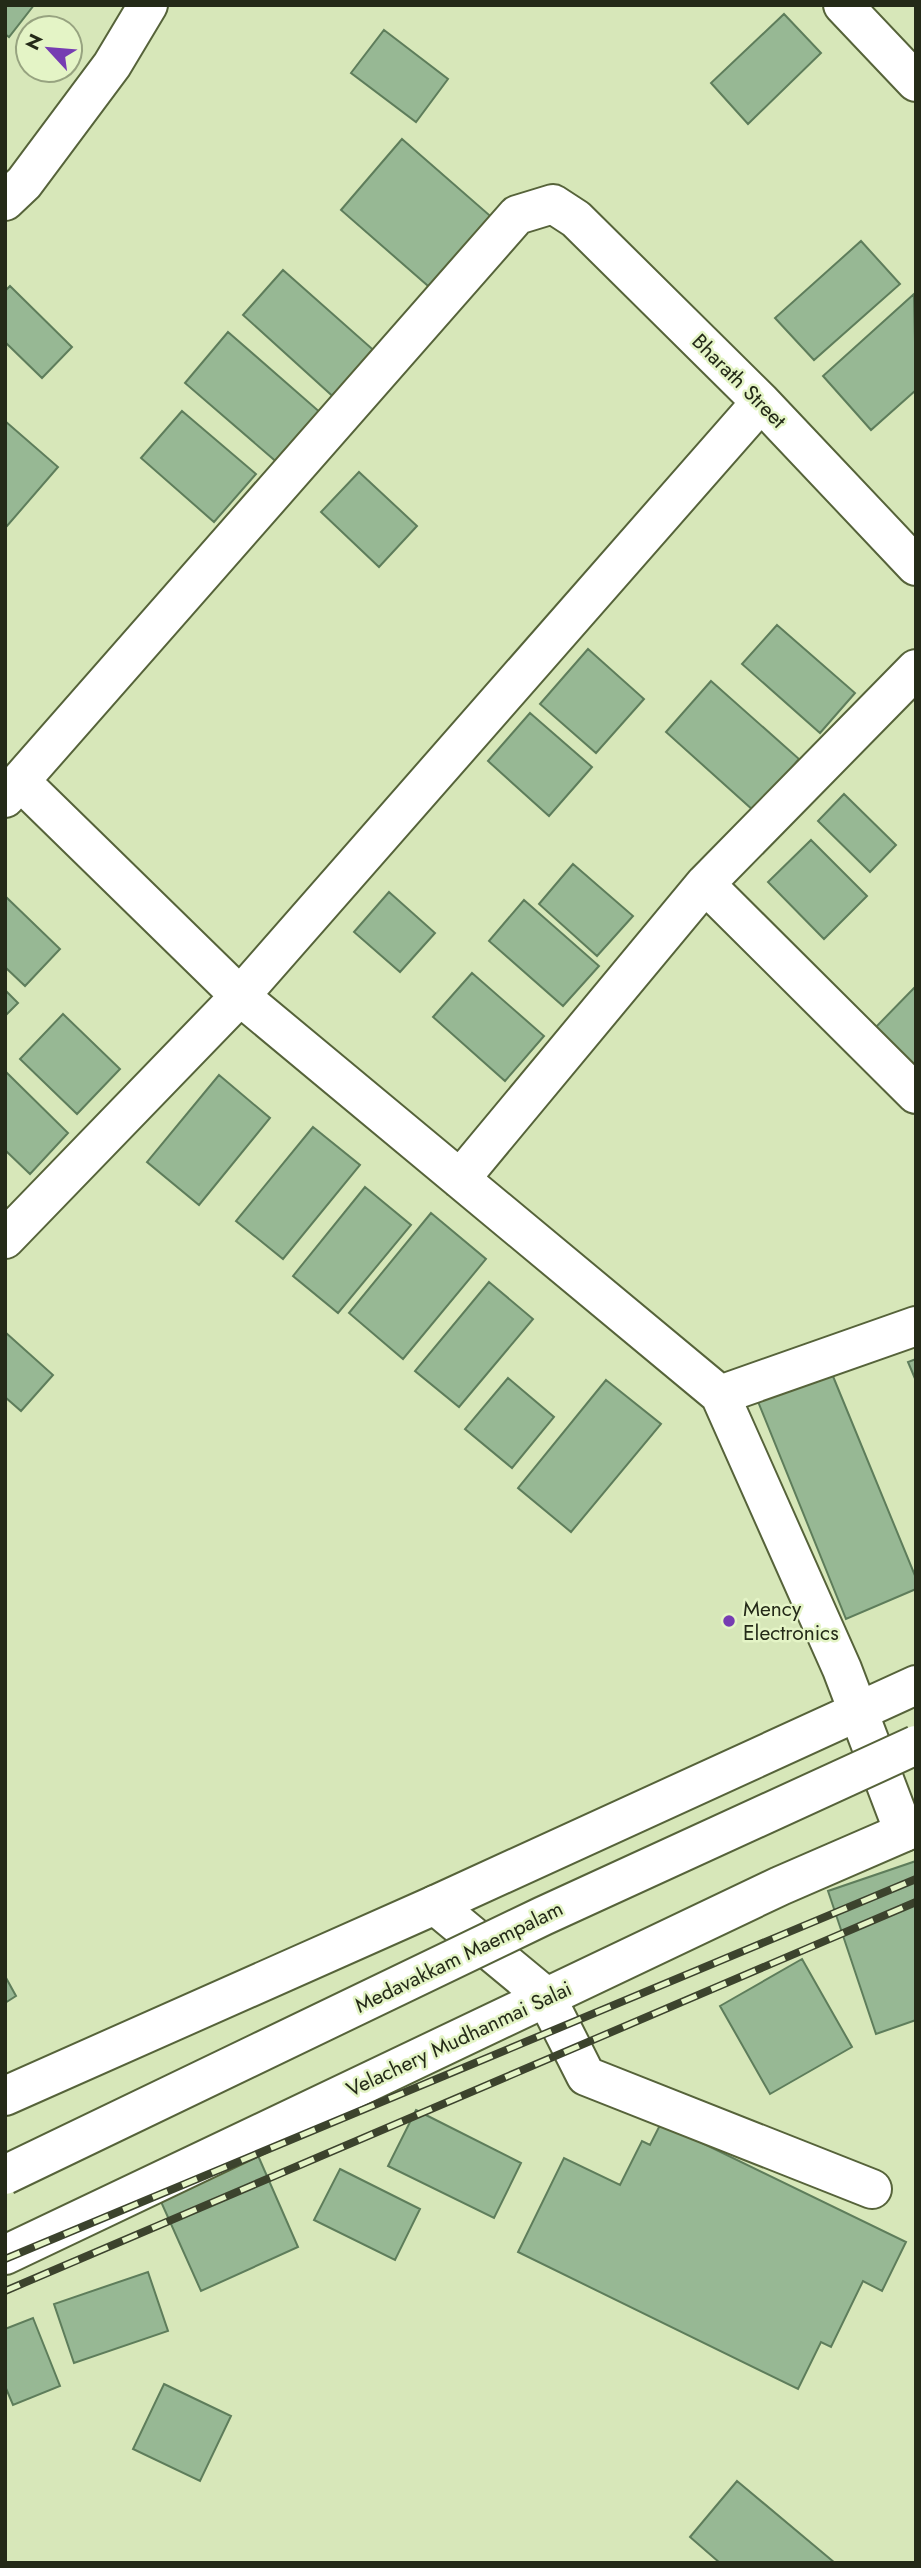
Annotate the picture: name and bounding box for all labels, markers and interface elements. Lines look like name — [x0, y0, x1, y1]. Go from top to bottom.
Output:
north arrow — [14, 14, 84, 84]
text: N — [19, 29, 50, 54]
street label: Bharath Street — [685, 327, 793, 435]
place label: Mency Electronics — [743, 1594, 839, 1648]
marker: Mency Electronics — [721, 1613, 737, 1629]
street label: Medavakkam Maempalam — [350, 1894, 568, 2020]
street label: Velachery Mudhanmai Salai — [341, 1974, 577, 2104]

